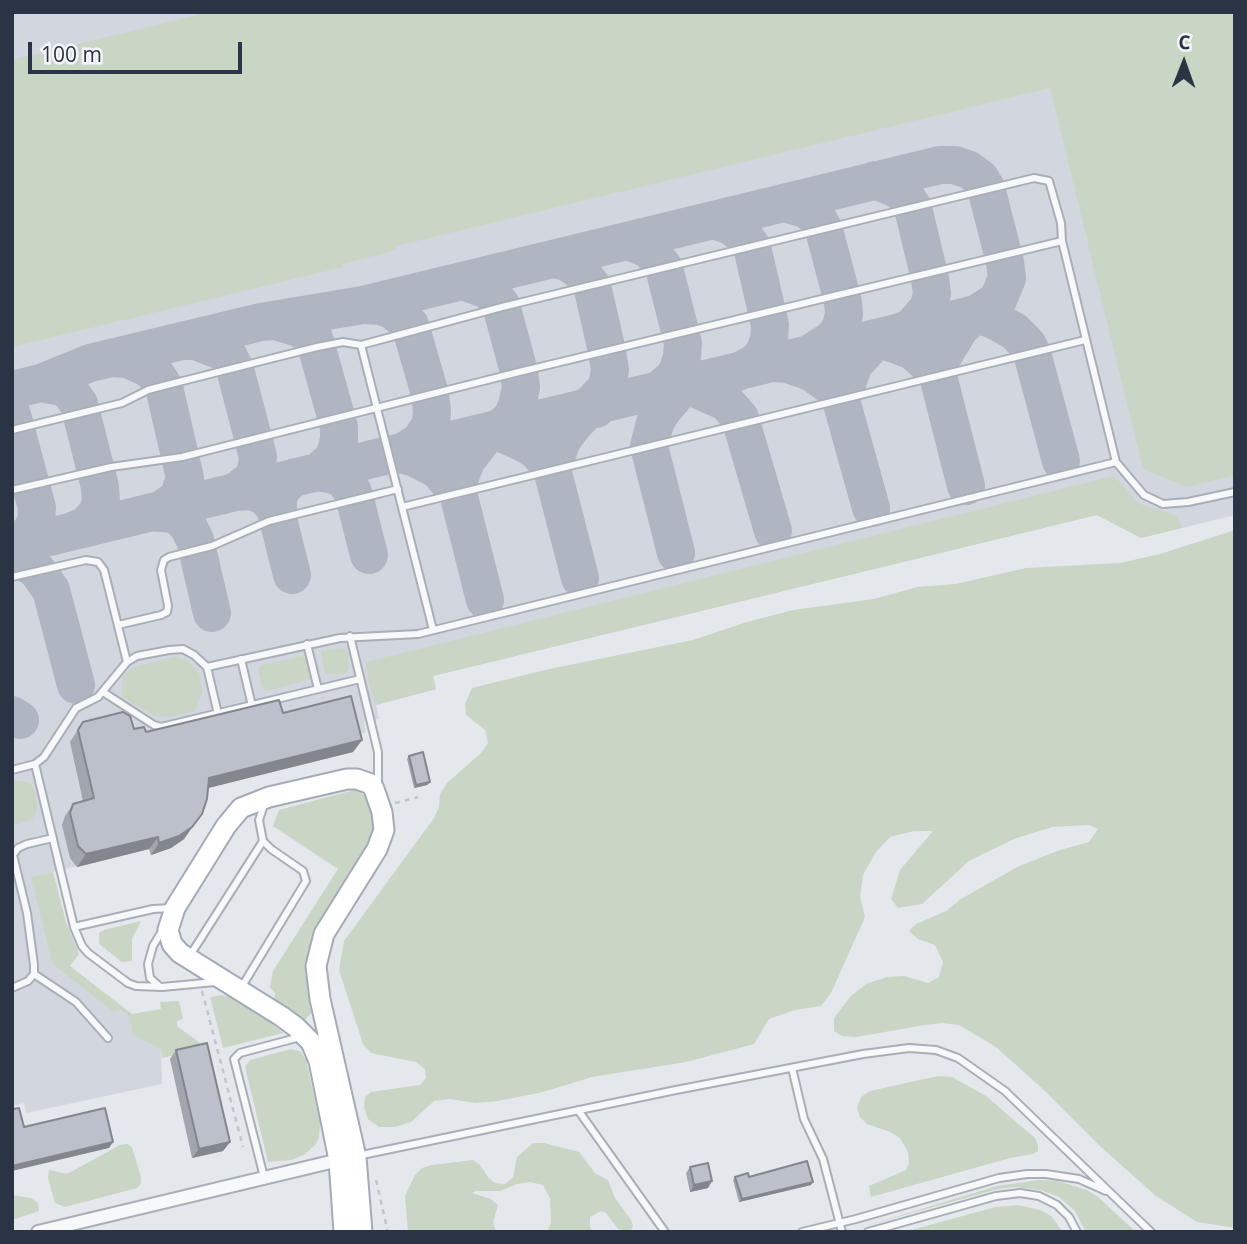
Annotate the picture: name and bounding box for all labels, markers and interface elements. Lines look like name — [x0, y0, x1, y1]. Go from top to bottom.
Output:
scale bar — [32, 28, 245, 72]
north arrow — [1149, 28, 1219, 98]
text: С — [1178, 29, 1191, 55]
text: 100 m — [41, 40, 102, 68]

